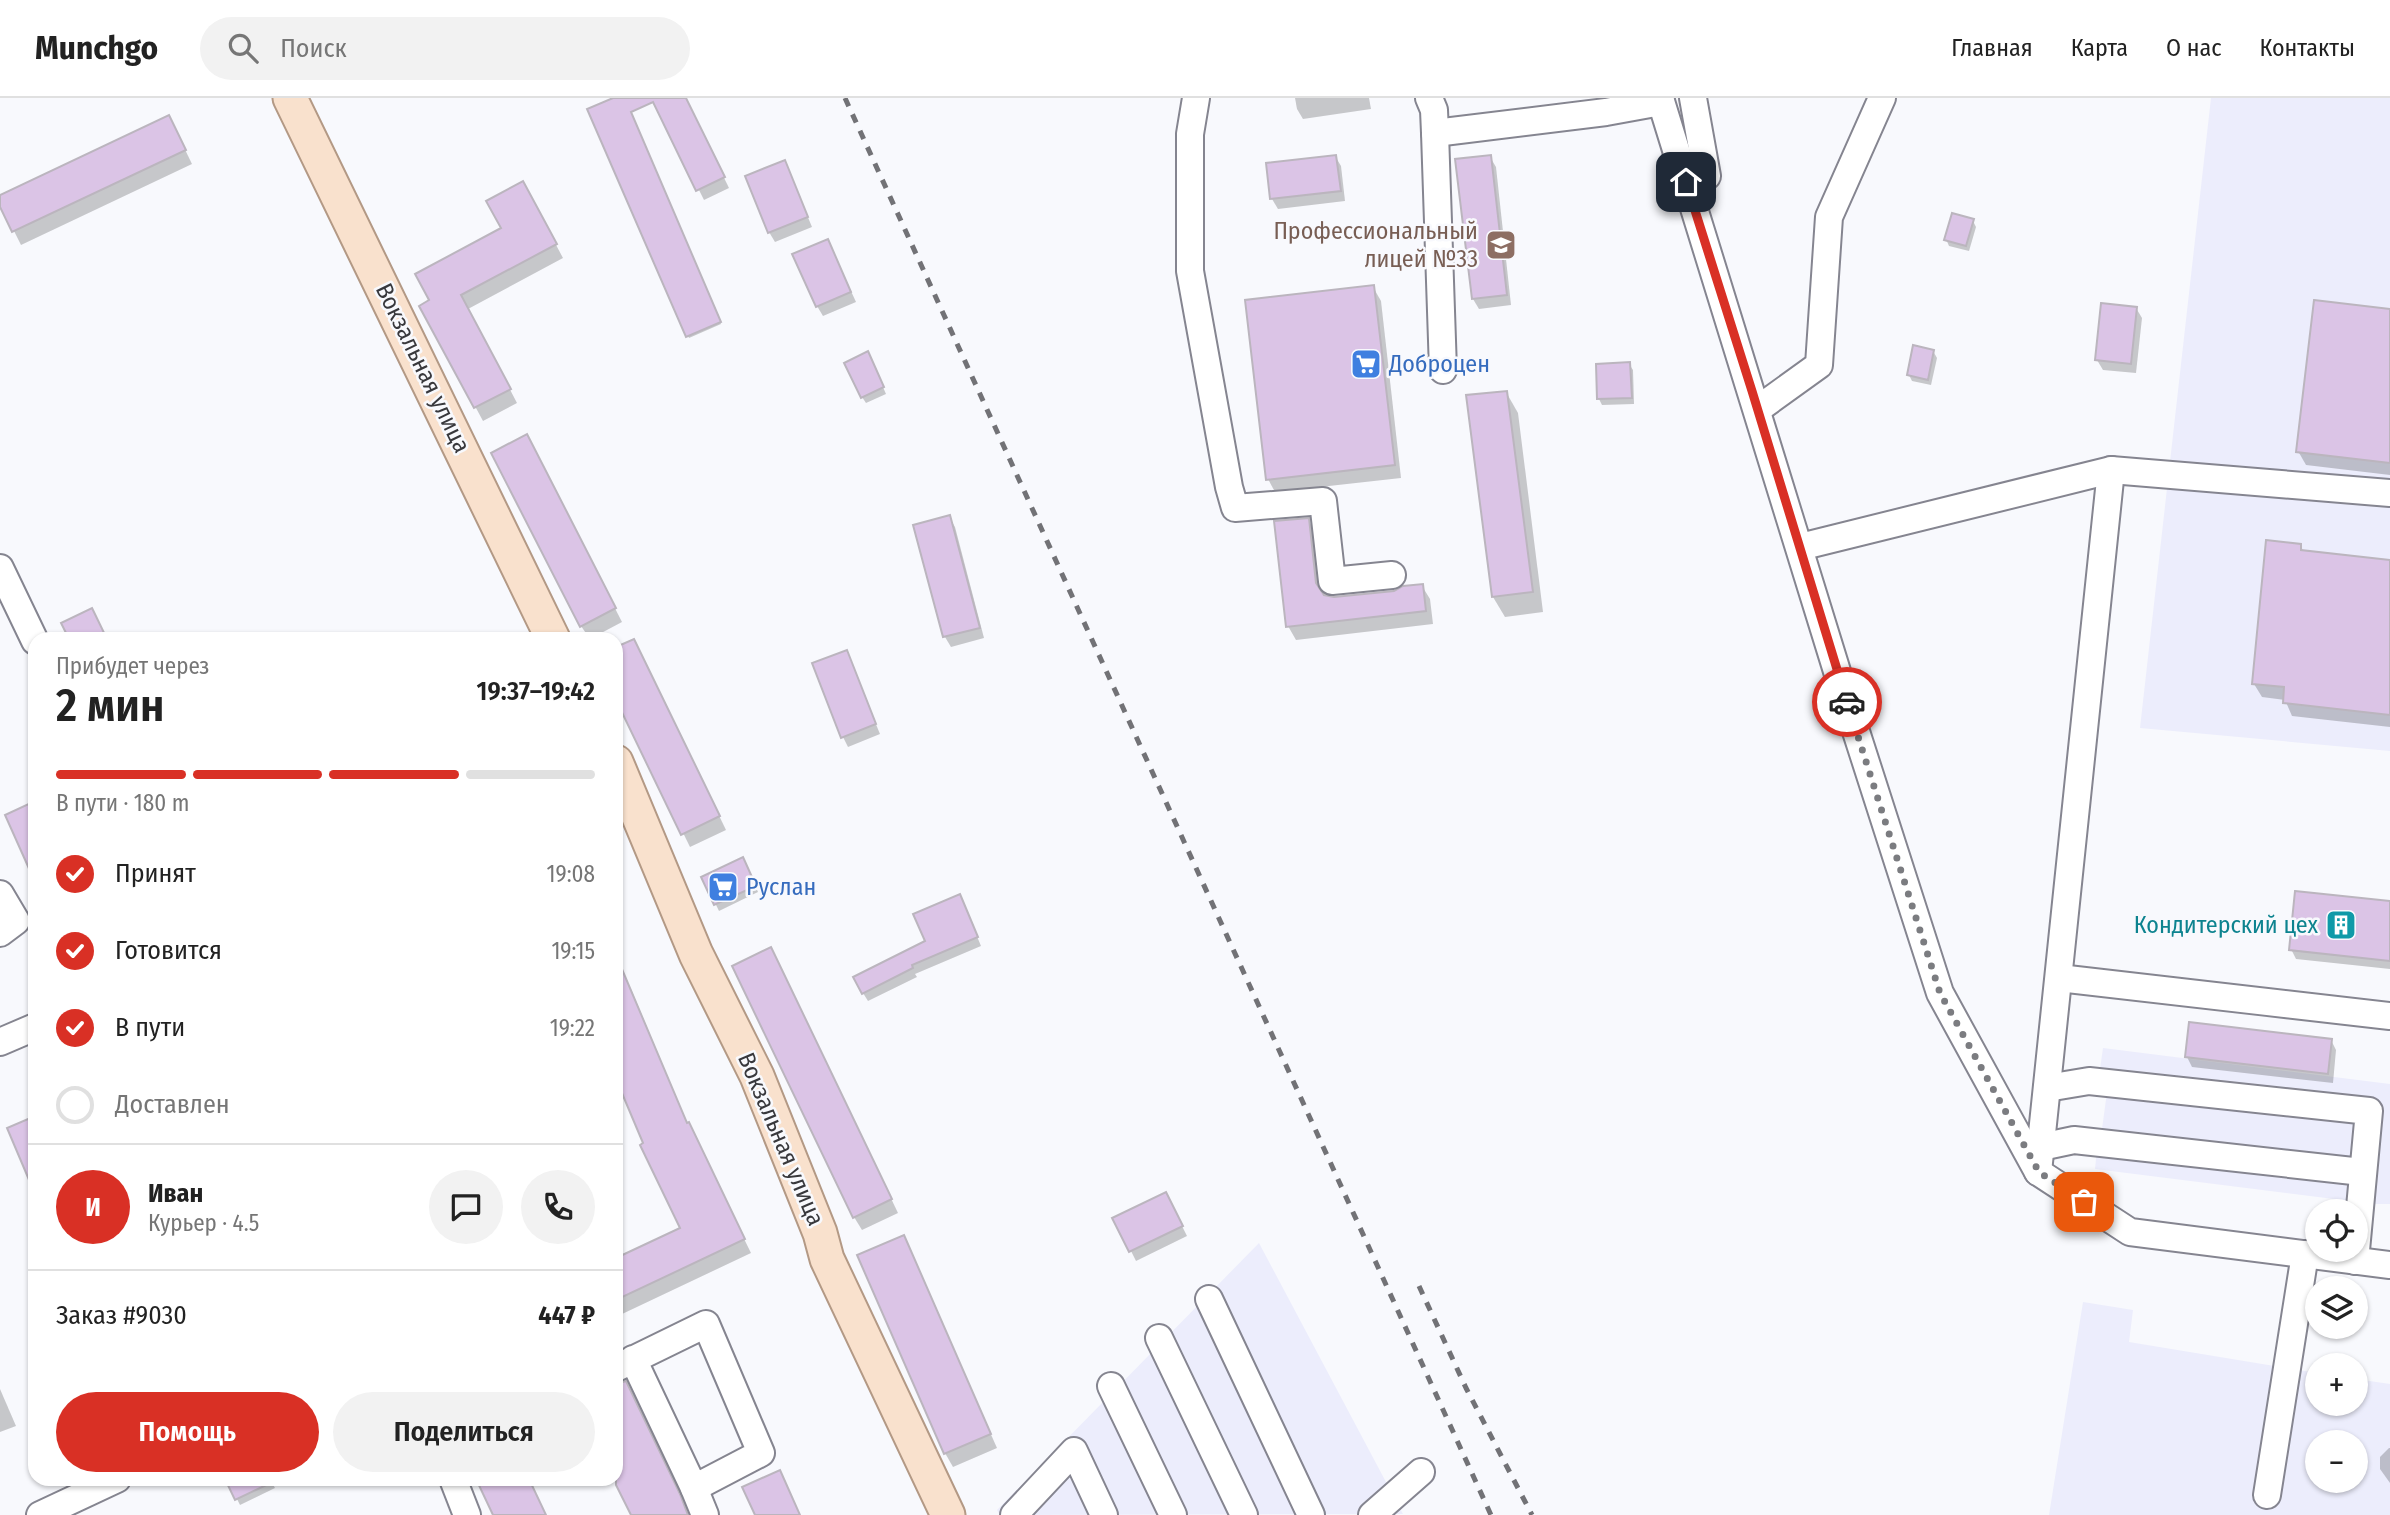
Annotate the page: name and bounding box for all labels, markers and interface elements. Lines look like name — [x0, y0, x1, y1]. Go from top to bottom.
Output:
search box — [200, 17, 690, 80]
text: Munchgo — [35, 28, 158, 68]
icon: search — [224, 29, 262, 67]
text: Поиск — [280, 33, 347, 64]
text: Главная — [1951, 34, 2033, 62]
text: Карта — [2071, 34, 2128, 62]
text: О нас — [2166, 34, 2221, 62]
text: Контакты — [2259, 34, 2355, 62]
pin — [1656, 152, 1716, 212]
icon: home — [1667, 163, 1705, 201]
place label: Профессиональный лицей №33 — [1273, 217, 1478, 273]
school or university icon: Профессиональный лицей №33 — [1484, 228, 1518, 262]
street label: Вокзальная улица — [370, 279, 476, 457]
supermarket icon: Доброцен — [1349, 347, 1383, 381]
place label: Доброцен — [1388, 350, 1490, 378]
text: Прибудет через — [56, 652, 209, 680]
courier — [1812, 667, 1882, 737]
text: 19:37–19:42 — [477, 676, 595, 707]
text: 2 мин — [56, 678, 164, 733]
icon: car — [1828, 683, 1866, 721]
text: В пути · 180 m — [56, 789, 189, 817]
icon: check — [56, 855, 94, 893]
text: Принят — [115, 858, 196, 889]
text: 19:08 — [546, 860, 595, 888]
supermarket icon: Руслан — [706, 870, 740, 904]
place label: Руслан — [746, 873, 816, 901]
building icon: Кондитерский цех — [2324, 908, 2358, 942]
place label: Кондитерский цех — [2134, 911, 2318, 939]
icon: check — [56, 932, 94, 970]
text: Готовится — [115, 935, 222, 966]
text: 19:15 — [551, 937, 595, 965]
icon: check — [56, 1009, 94, 1047]
text: В пути — [115, 1012, 185, 1043]
text: 19:22 — [550, 1014, 595, 1042]
street label: Вокзальная улица — [732, 1048, 830, 1230]
text: Доставлен — [115, 1089, 230, 1120]
button: chat — [429, 1170, 503, 1244]
button: phone — [521, 1170, 595, 1244]
pin — [2054, 1172, 2114, 1232]
text: Иван — [148, 1178, 203, 1209]
icon: bag — [2065, 1183, 2103, 1221]
text: И — [85, 1192, 101, 1223]
map controls — [2305, 1199, 2368, 1493]
button: locate — [2305, 1199, 2368, 1262]
text: Курьер · 4.5 — [148, 1209, 259, 1237]
button: layers — [2305, 1276, 2368, 1339]
text: Заказ #9030 — [56, 1300, 187, 1331]
text: 447 ₽ — [538, 1300, 595, 1331]
button: + — [2305, 1353, 2368, 1416]
button: Помощь — [56, 1392, 319, 1472]
button: Поделиться — [333, 1392, 595, 1472]
button: − — [2305, 1430, 2368, 1493]

